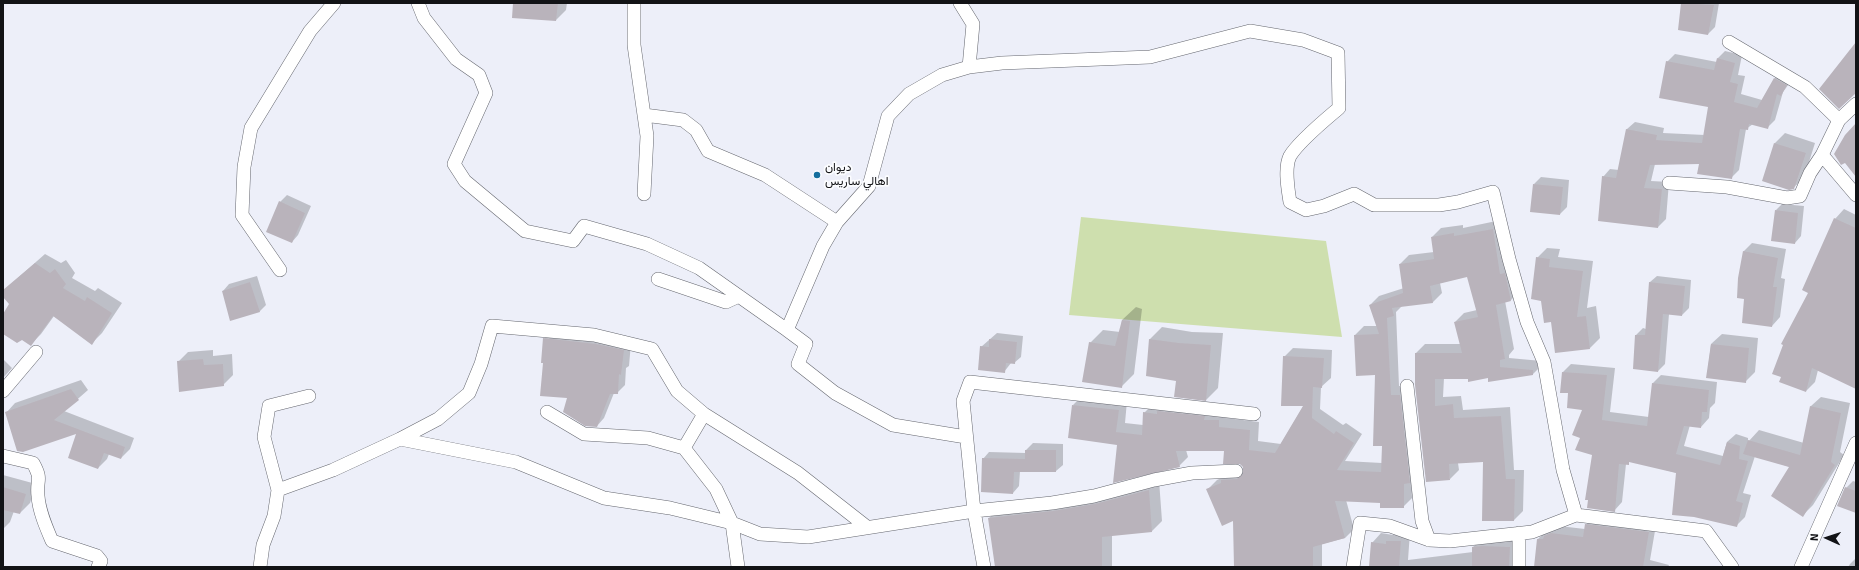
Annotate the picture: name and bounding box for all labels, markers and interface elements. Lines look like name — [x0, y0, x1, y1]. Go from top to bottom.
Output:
place label: ديوان اهالي ساريس — [825, 161, 888, 189]
marker: ديوان اهالي ساريس — [812, 170, 822, 180]
north arrow — [1807, 518, 1847, 558]
text: N — [1808, 533, 1821, 542]

